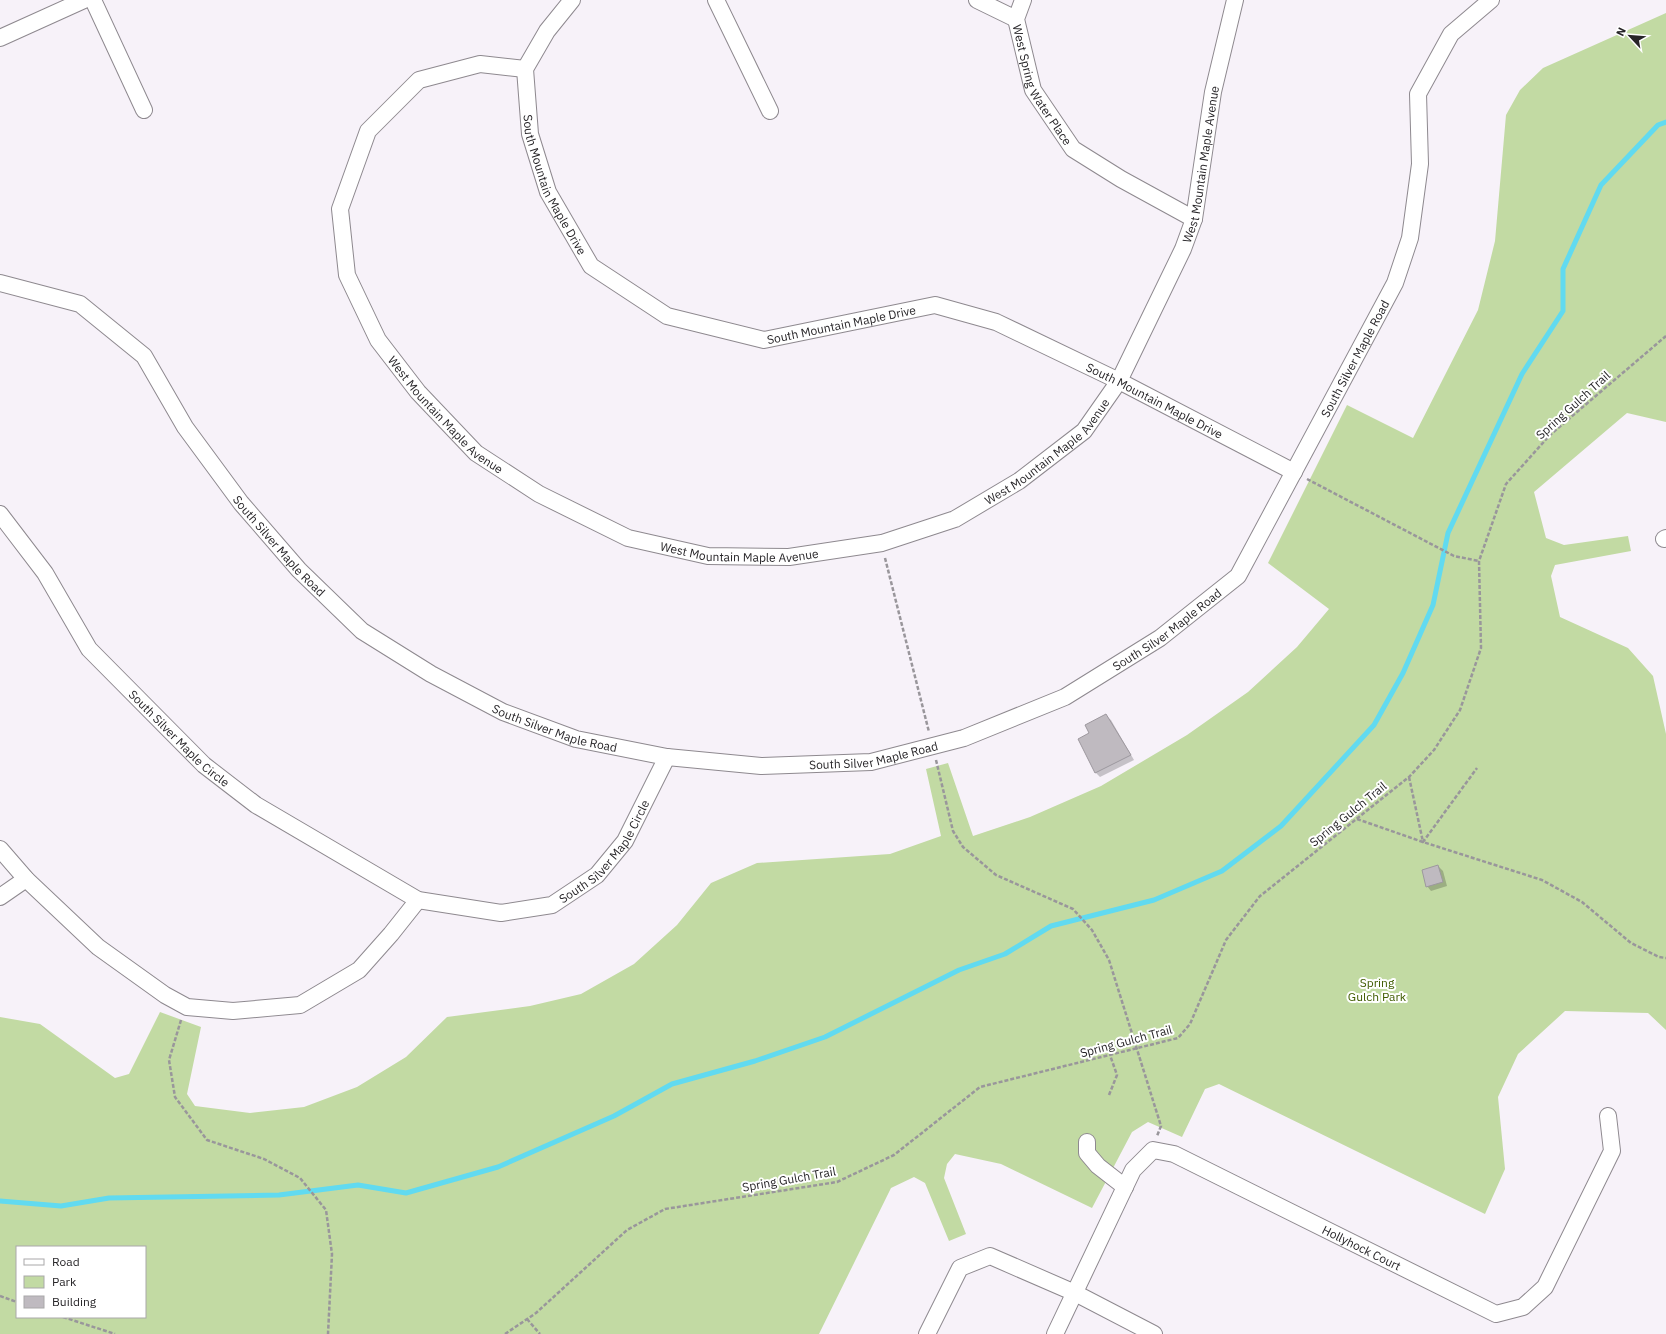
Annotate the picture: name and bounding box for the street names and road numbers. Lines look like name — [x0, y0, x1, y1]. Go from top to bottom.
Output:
street label: West Spring Water Place — [1010, 23, 1076, 148]
street label: West Mountain Maple Avenue — [1178, 84, 1222, 245]
street label: South Mountain Maple Drive — [521, 114, 590, 258]
street label: South Silver Maple Road — [1317, 297, 1392, 420]
street label: South Mountain Maple Drive — [765, 302, 917, 347]
street label: West Mountain Maple Avenue — [385, 353, 507, 477]
street label: South Mountain Maple Drive — [1084, 359, 1226, 442]
street label: Spring Gulch Trail — [1533, 368, 1613, 442]
street label: West Mountain Maple Avenue — [982, 395, 1112, 507]
street label: South Silver Maple Road — [230, 492, 329, 599]
street label: West Mountain Maple Avenue — [659, 538, 820, 565]
street label: South Silver Maple Road — [1109, 585, 1224, 673]
street label: South Silver Maple Circle — [126, 686, 233, 790]
street label: South Silver Maple Road — [490, 700, 619, 754]
street label: South Silver Maple Road — [809, 738, 939, 772]
street label: Spring Gulch Trail — [1306, 778, 1390, 850]
street label: South Silver Maple Circle — [556, 797, 652, 906]
street label: Spring Gulch Trail — [1078, 1021, 1174, 1061]
street label: Spring Gulch Trail — [741, 1163, 837, 1195]
street label: Hollyhock Court — [1320, 1221, 1404, 1273]

